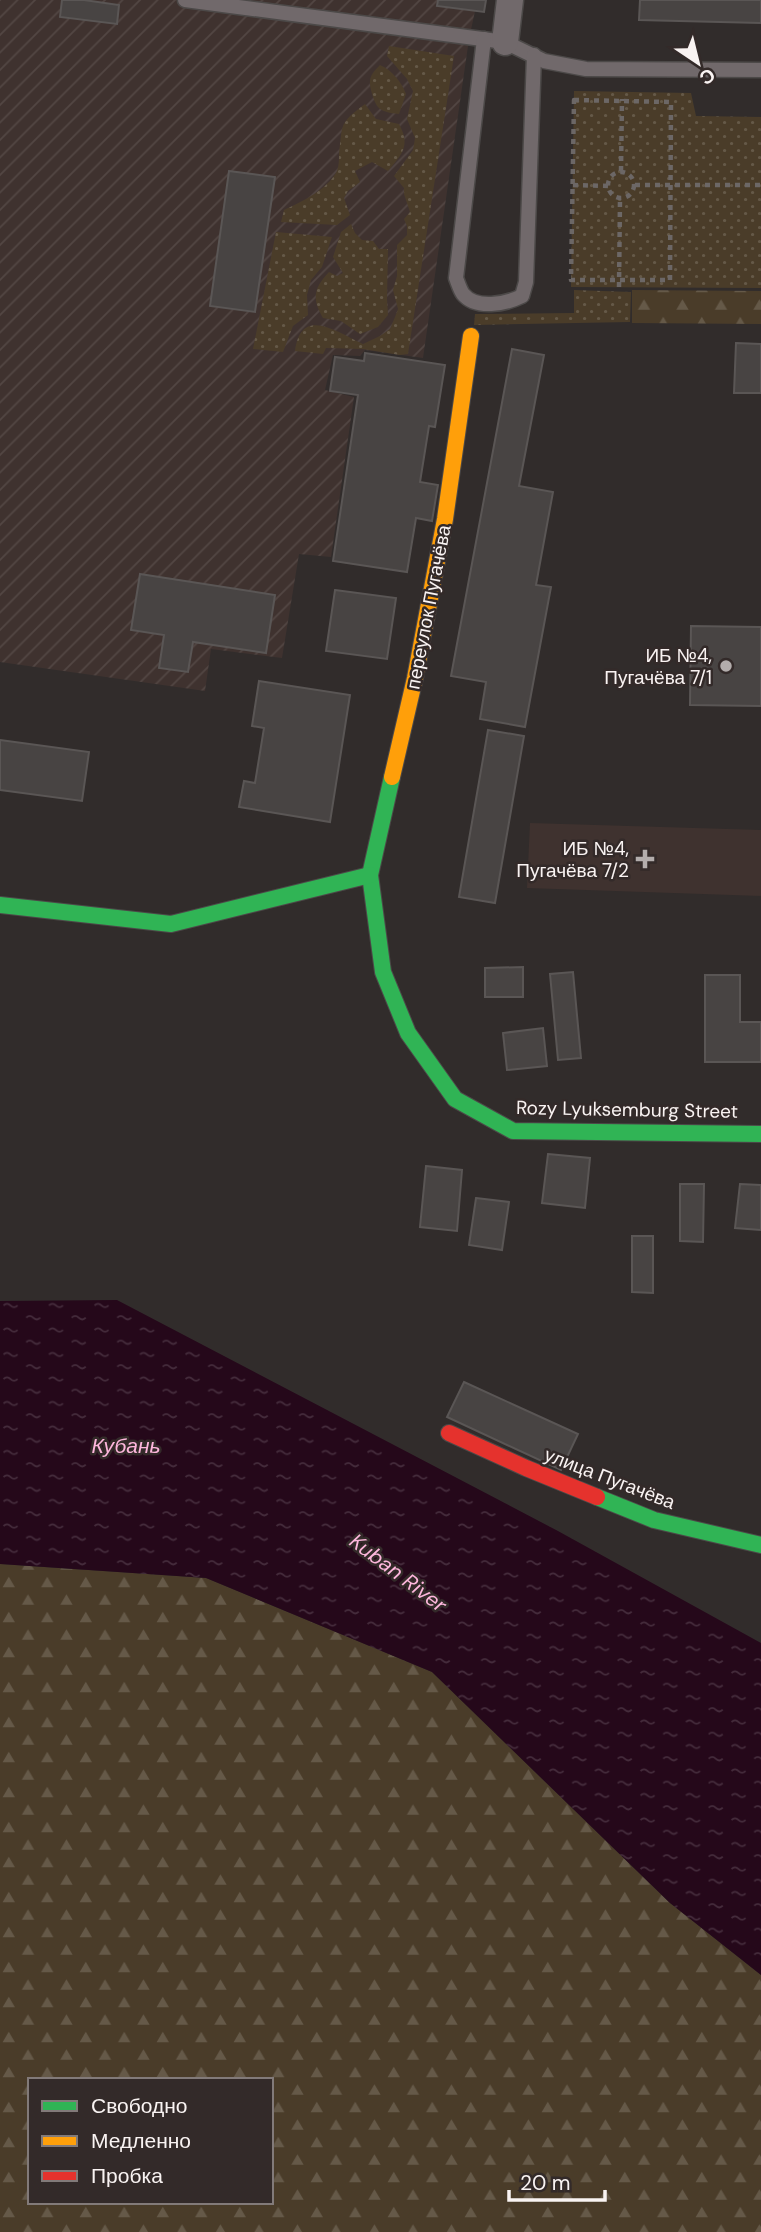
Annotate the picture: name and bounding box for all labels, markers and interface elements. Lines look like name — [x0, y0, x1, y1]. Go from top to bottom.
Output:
north arrow — [663, 28, 733, 98]
text: С — [694, 62, 720, 91]
street label: переулок Пугачёва — [400, 522, 457, 691]
place label: ИБ №4, Пугачёва 7/1 — [604, 643, 712, 690]
marker: ИБ №4, Пугачёва 7/1 — [718, 658, 734, 674]
place label: ИБ №4, Пугачёва 7/2 — [516, 836, 629, 883]
marker: ИБ №4, Пугачёва 7/2 — [635, 849, 655, 869]
street label: Rozy Lyuksemburg Street — [516, 1095, 738, 1124]
water label: Кубань — [91, 1432, 161, 1460]
street label: улица Пугачёва — [541, 1442, 679, 1515]
water label: Kuban River — [344, 1527, 453, 1619]
legend — [28, 2078, 273, 2204]
text: Свободно — [91, 2092, 188, 2120]
text: Медленно — [91, 2127, 191, 2155]
scale bar — [509, 2158, 605, 2202]
text: Пробка — [91, 2162, 163, 2190]
text: 20 m — [520, 2169, 571, 2197]

